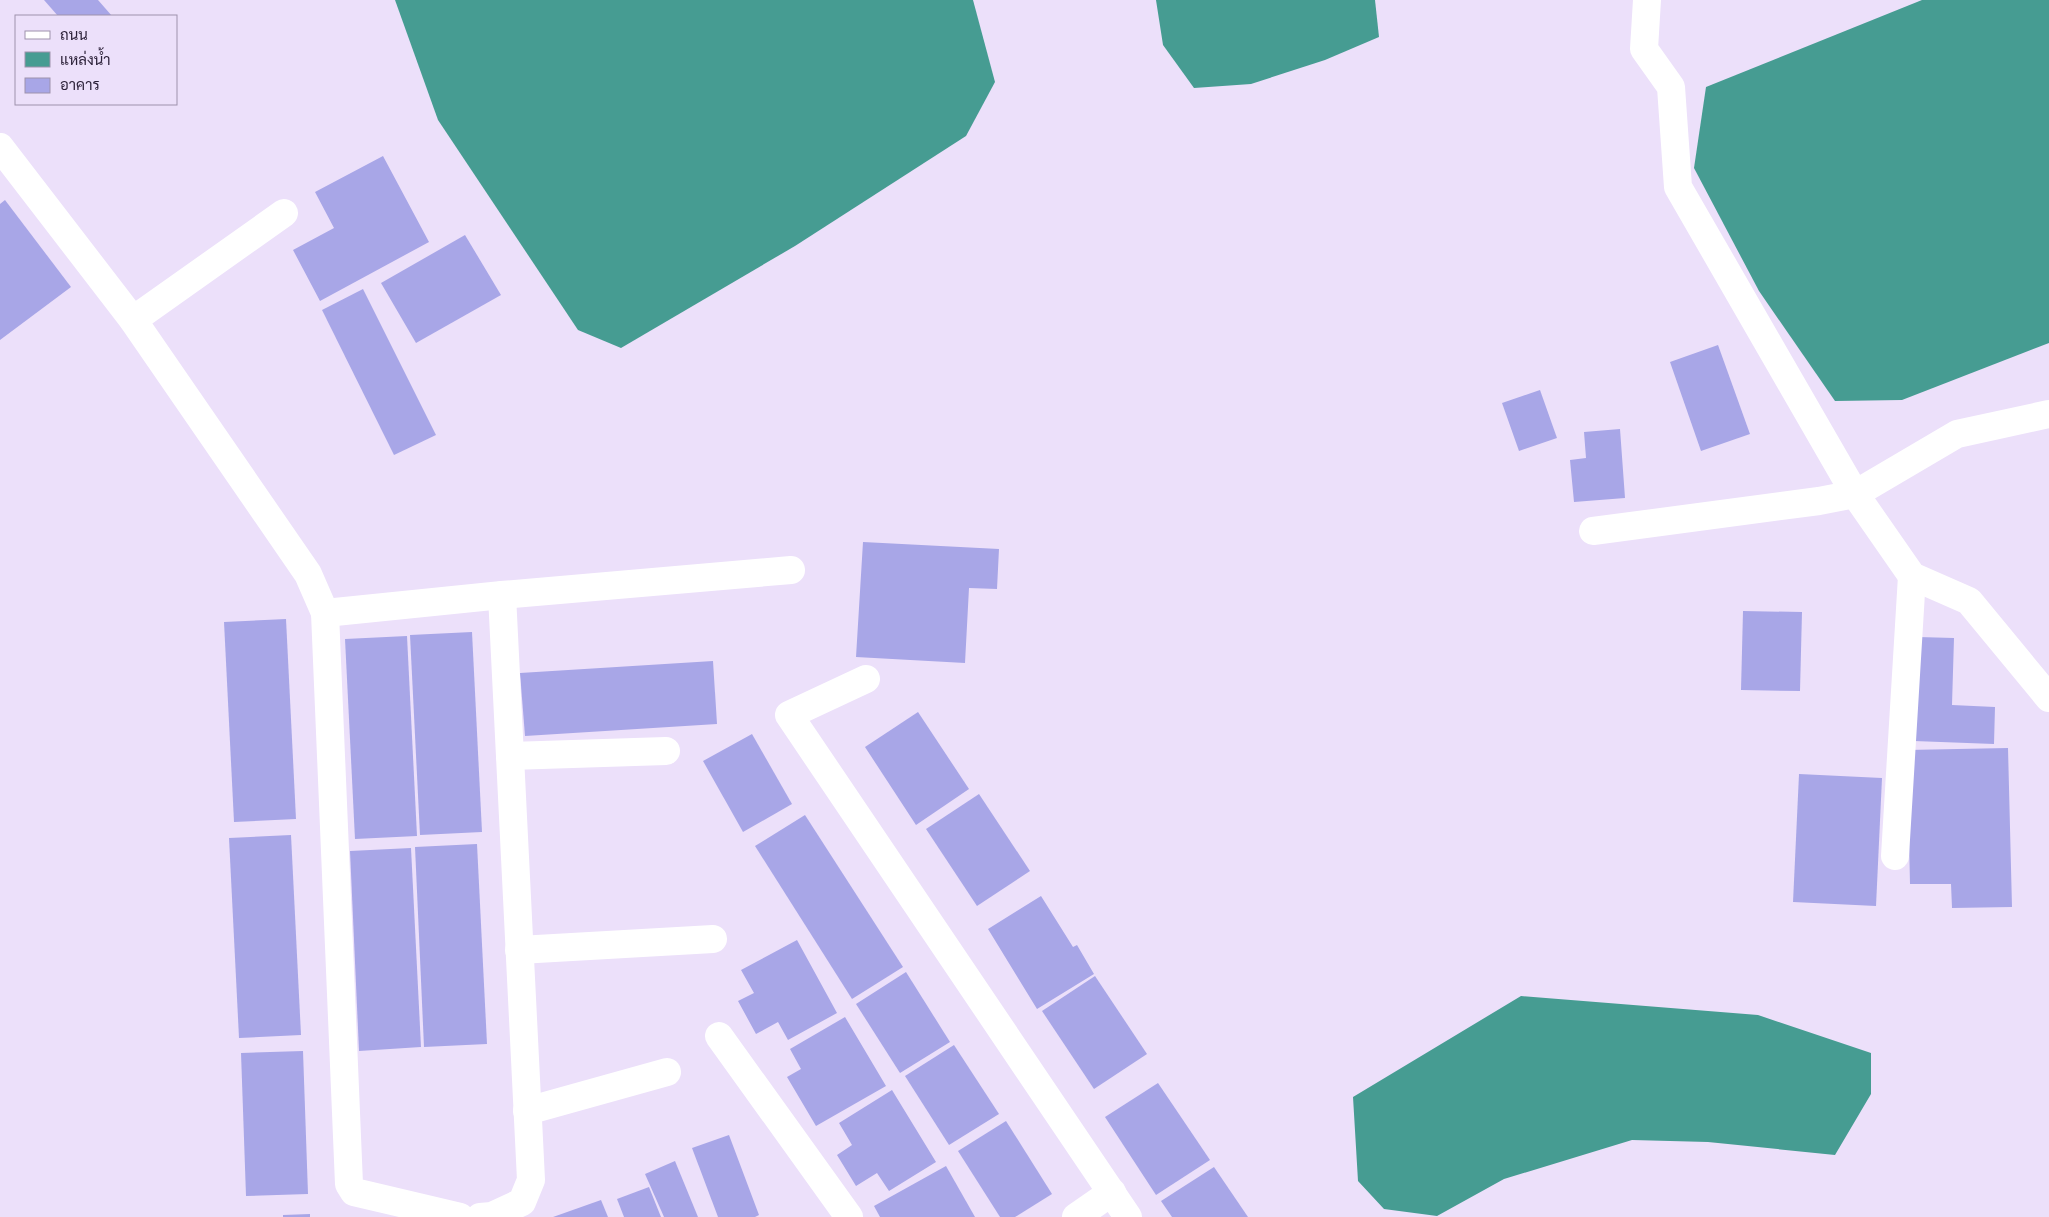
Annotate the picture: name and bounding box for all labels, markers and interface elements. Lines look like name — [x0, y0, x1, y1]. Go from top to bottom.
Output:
legend — [15, 15, 178, 105]
text: ถนน — [60, 25, 88, 45]
text: แหล่งน้ำ — [60, 47, 111, 70]
text: อาคาร — [60, 75, 100, 95]

